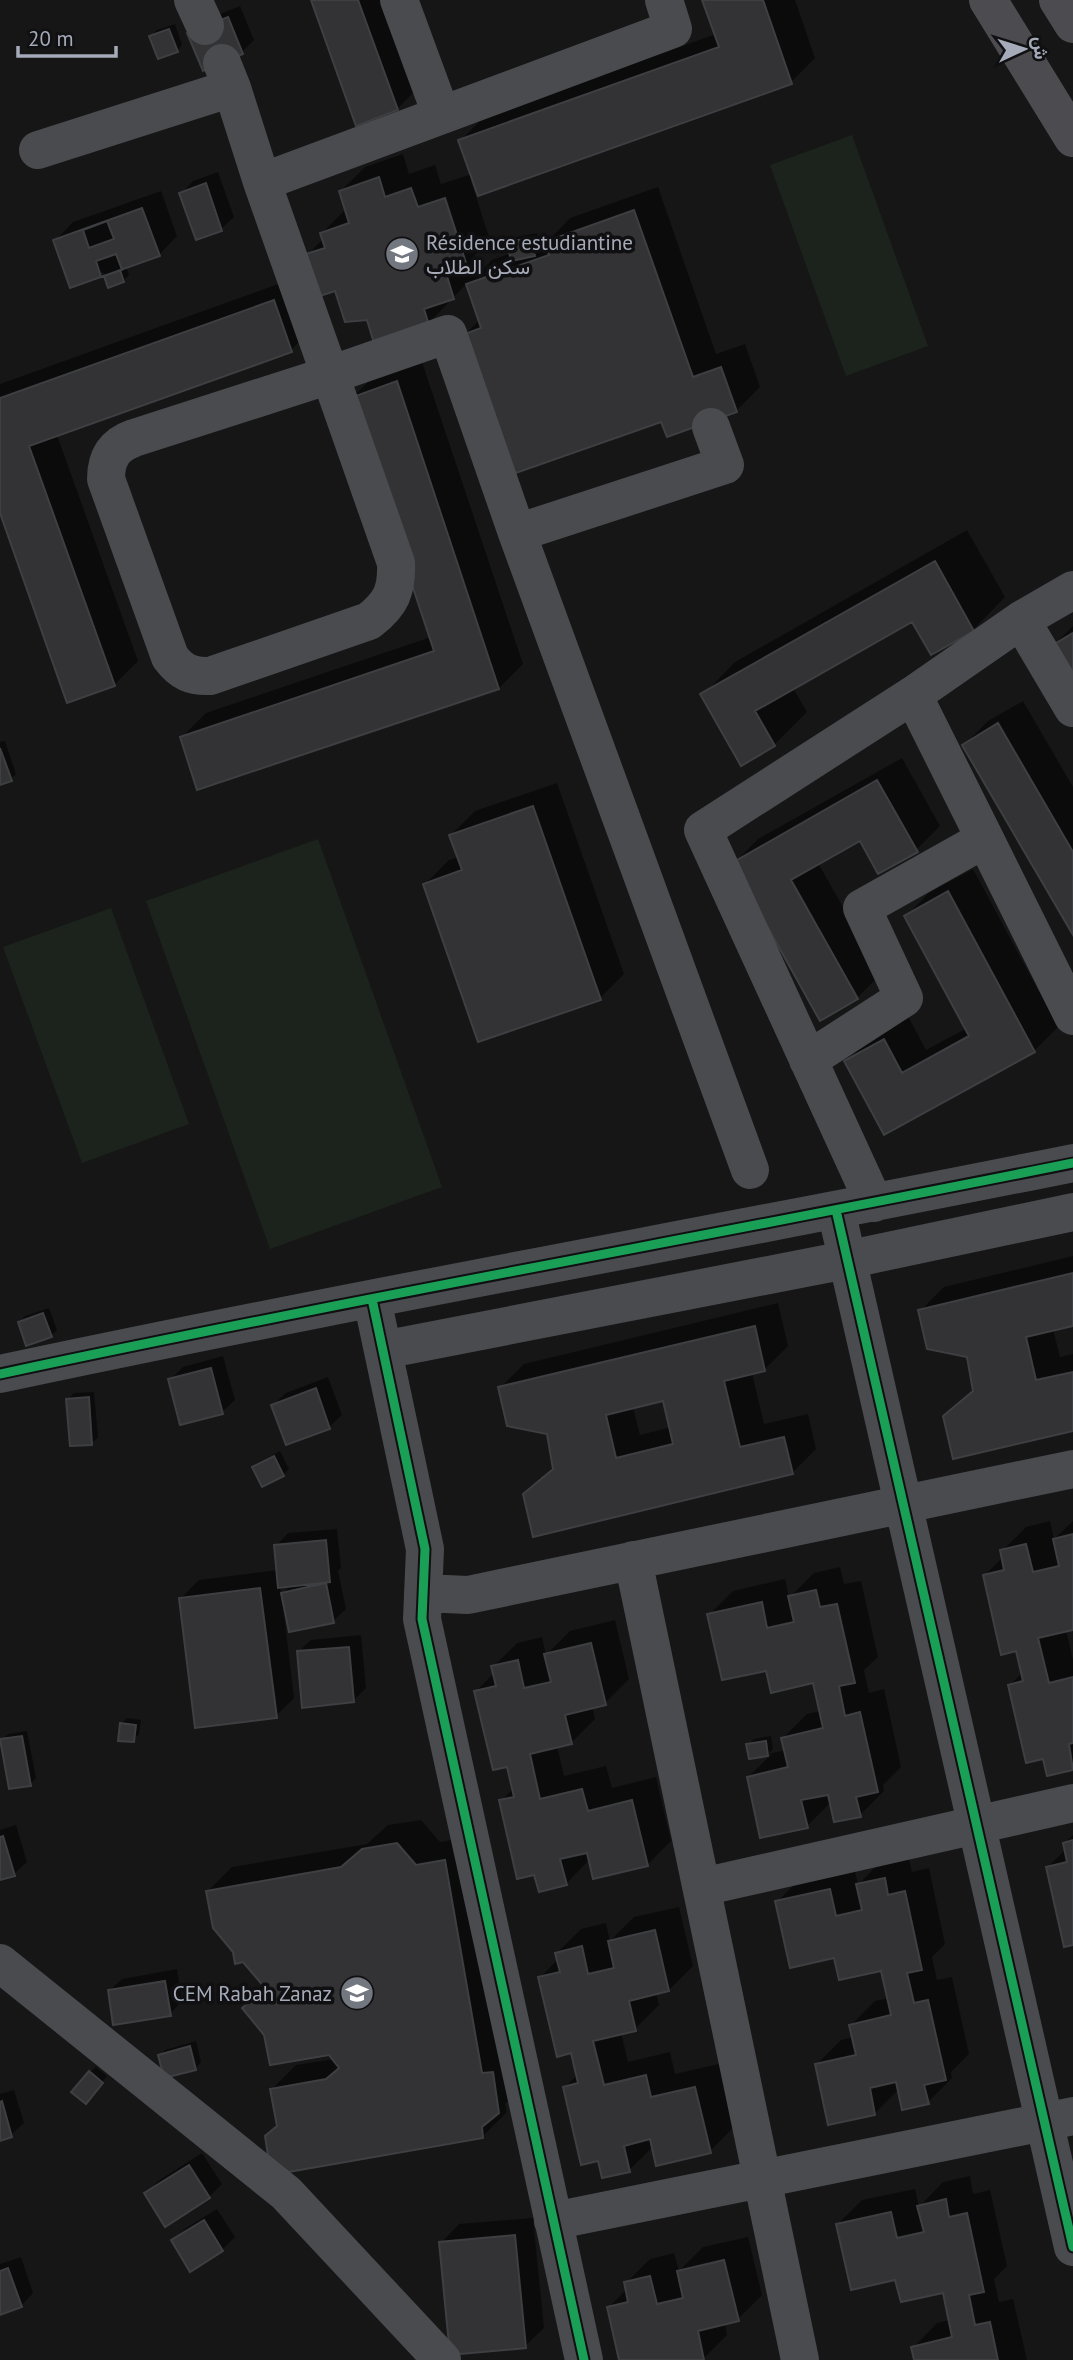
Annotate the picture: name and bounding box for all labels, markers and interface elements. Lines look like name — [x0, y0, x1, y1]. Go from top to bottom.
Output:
scale bar — [18, 14, 116, 58]
north arrow — [989, 14, 1059, 84]
text: 20 m — [28, 25, 74, 52]
text: ش — [1028, 36, 1054, 60]
place label: Résidence estudiantine سكن الطلاب — [426, 229, 633, 280]
school or university icon: Résidence estudiantine سكن الطلاب — [383, 235, 421, 273]
school or university icon: CEM Rabah Zanaz — [338, 1974, 376, 2012]
place label: CEM Rabah Zanaz — [173, 1980, 332, 2007]

